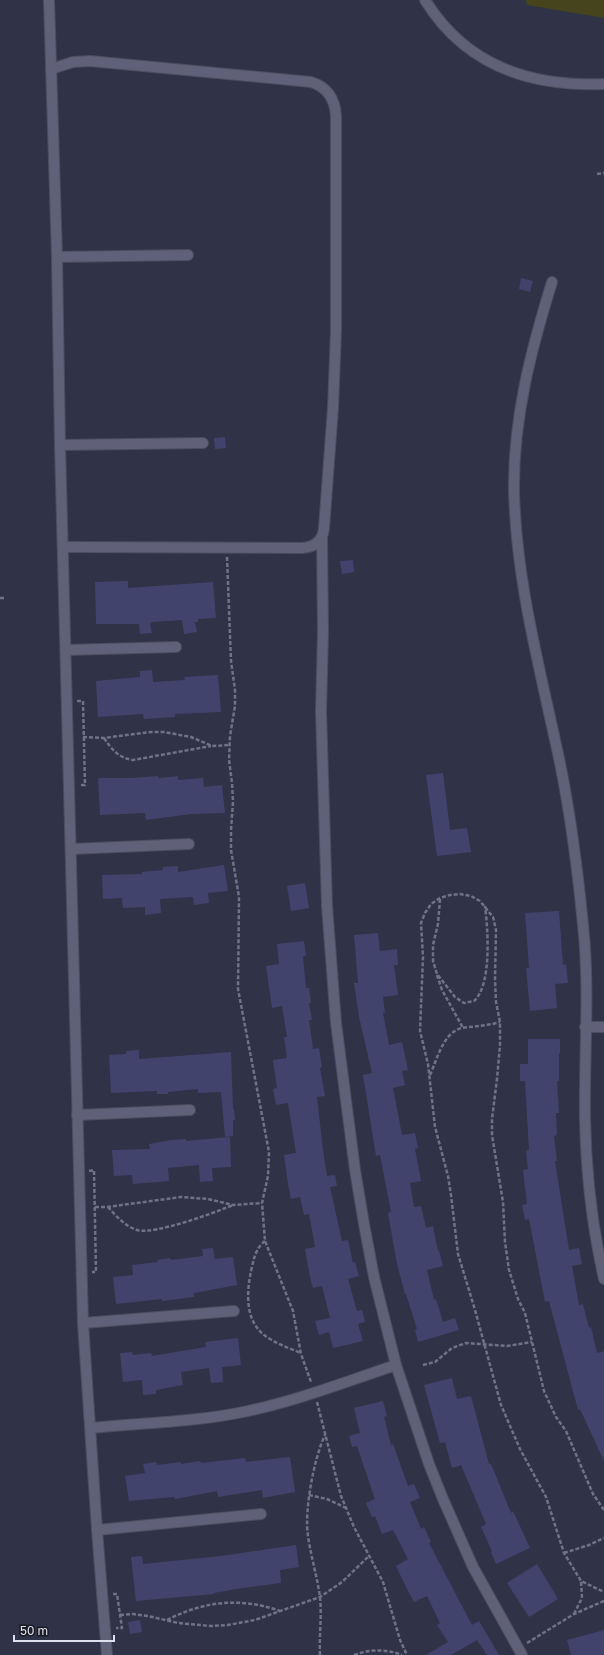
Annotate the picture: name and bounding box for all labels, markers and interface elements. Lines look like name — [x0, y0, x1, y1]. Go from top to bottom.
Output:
scale bar — [14, 1617, 114, 1643]
text: 50 m — [20, 1623, 48, 1638]

